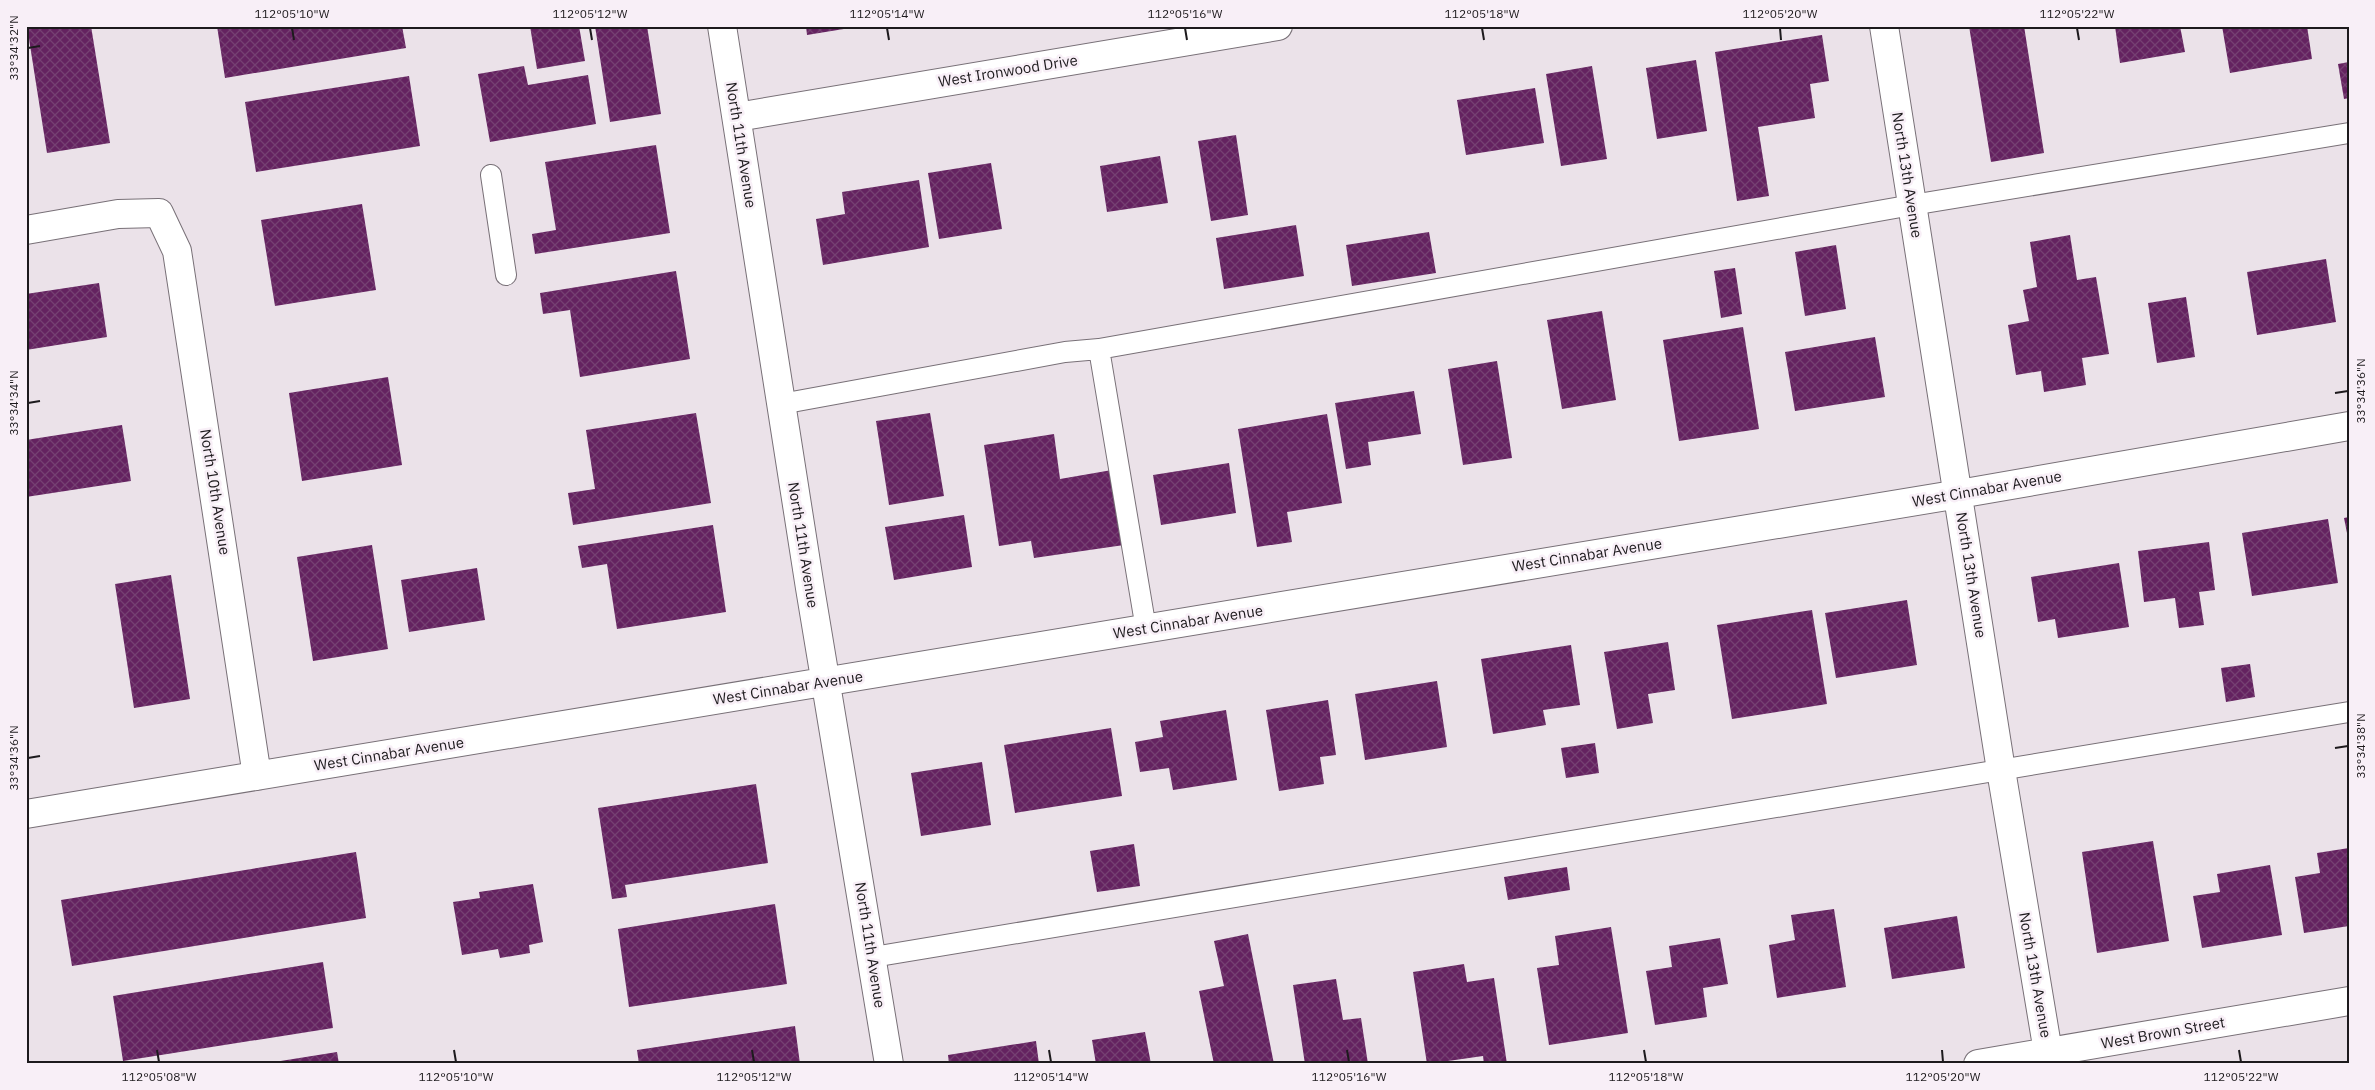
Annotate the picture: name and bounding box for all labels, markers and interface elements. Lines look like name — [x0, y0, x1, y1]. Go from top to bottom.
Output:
text: 112°05'10"W — [255, 6, 330, 21]
text: 112°05'12"W — [553, 6, 628, 21]
text: 112°05'14"W — [850, 6, 925, 21]
text: 112°05'16"W — [1148, 6, 1223, 21]
text: 112°05'18"W — [1445, 6, 1520, 21]
text: 112°05'20"W — [1743, 6, 1818, 21]
text: 112°05'22"W — [2040, 6, 2115, 21]
text: 33°34'32"N — [6, 15, 21, 81]
street label: West Ironwood Drive — [937, 50, 1079, 91]
street label: North 11th Avenue — [722, 81, 761, 209]
street label: North 13th Avenue — [1888, 111, 1927, 239]
text: 33°34'36"N — [2353, 358, 2368, 424]
text: 33°34'34"N — [6, 370, 21, 436]
street label: North 10th Avenue — [196, 428, 235, 556]
street label: West Cinnabar Avenue — [1911, 466, 2063, 511]
street label: North 11th Avenue — [784, 481, 823, 609]
street label: North 13th Avenue — [1952, 511, 1991, 639]
street label: West Cinnabar Avenue — [1511, 533, 1663, 576]
street label: West Cinnabar Avenue — [1112, 600, 1264, 643]
street label: West Cinnabar Avenue — [712, 666, 864, 709]
text: 33°34'38"N — [2353, 713, 2368, 779]
text: 33°34'36"N — [6, 725, 21, 791]
street label: West Cinnabar Avenue — [313, 732, 465, 775]
street label: North 11th Avenue — [851, 881, 890, 1009]
street label: North 13th Avenue — [2015, 911, 2056, 1039]
street label: West Brown Street — [2099, 1012, 2226, 1053]
text: 112°05'08"W — [122, 1069, 197, 1084]
text: 112°05'10"W — [419, 1069, 494, 1084]
text: 112°05'12"W — [717, 1069, 792, 1084]
text: 112°05'14"W — [1014, 1069, 1089, 1084]
text: 112°05'16"W — [1312, 1069, 1387, 1084]
text: 112°05'18"W — [1609, 1069, 1684, 1084]
text: 112°05'20"W — [1906, 1069, 1981, 1084]
text: 112°05'22"W — [2204, 1069, 2279, 1084]

